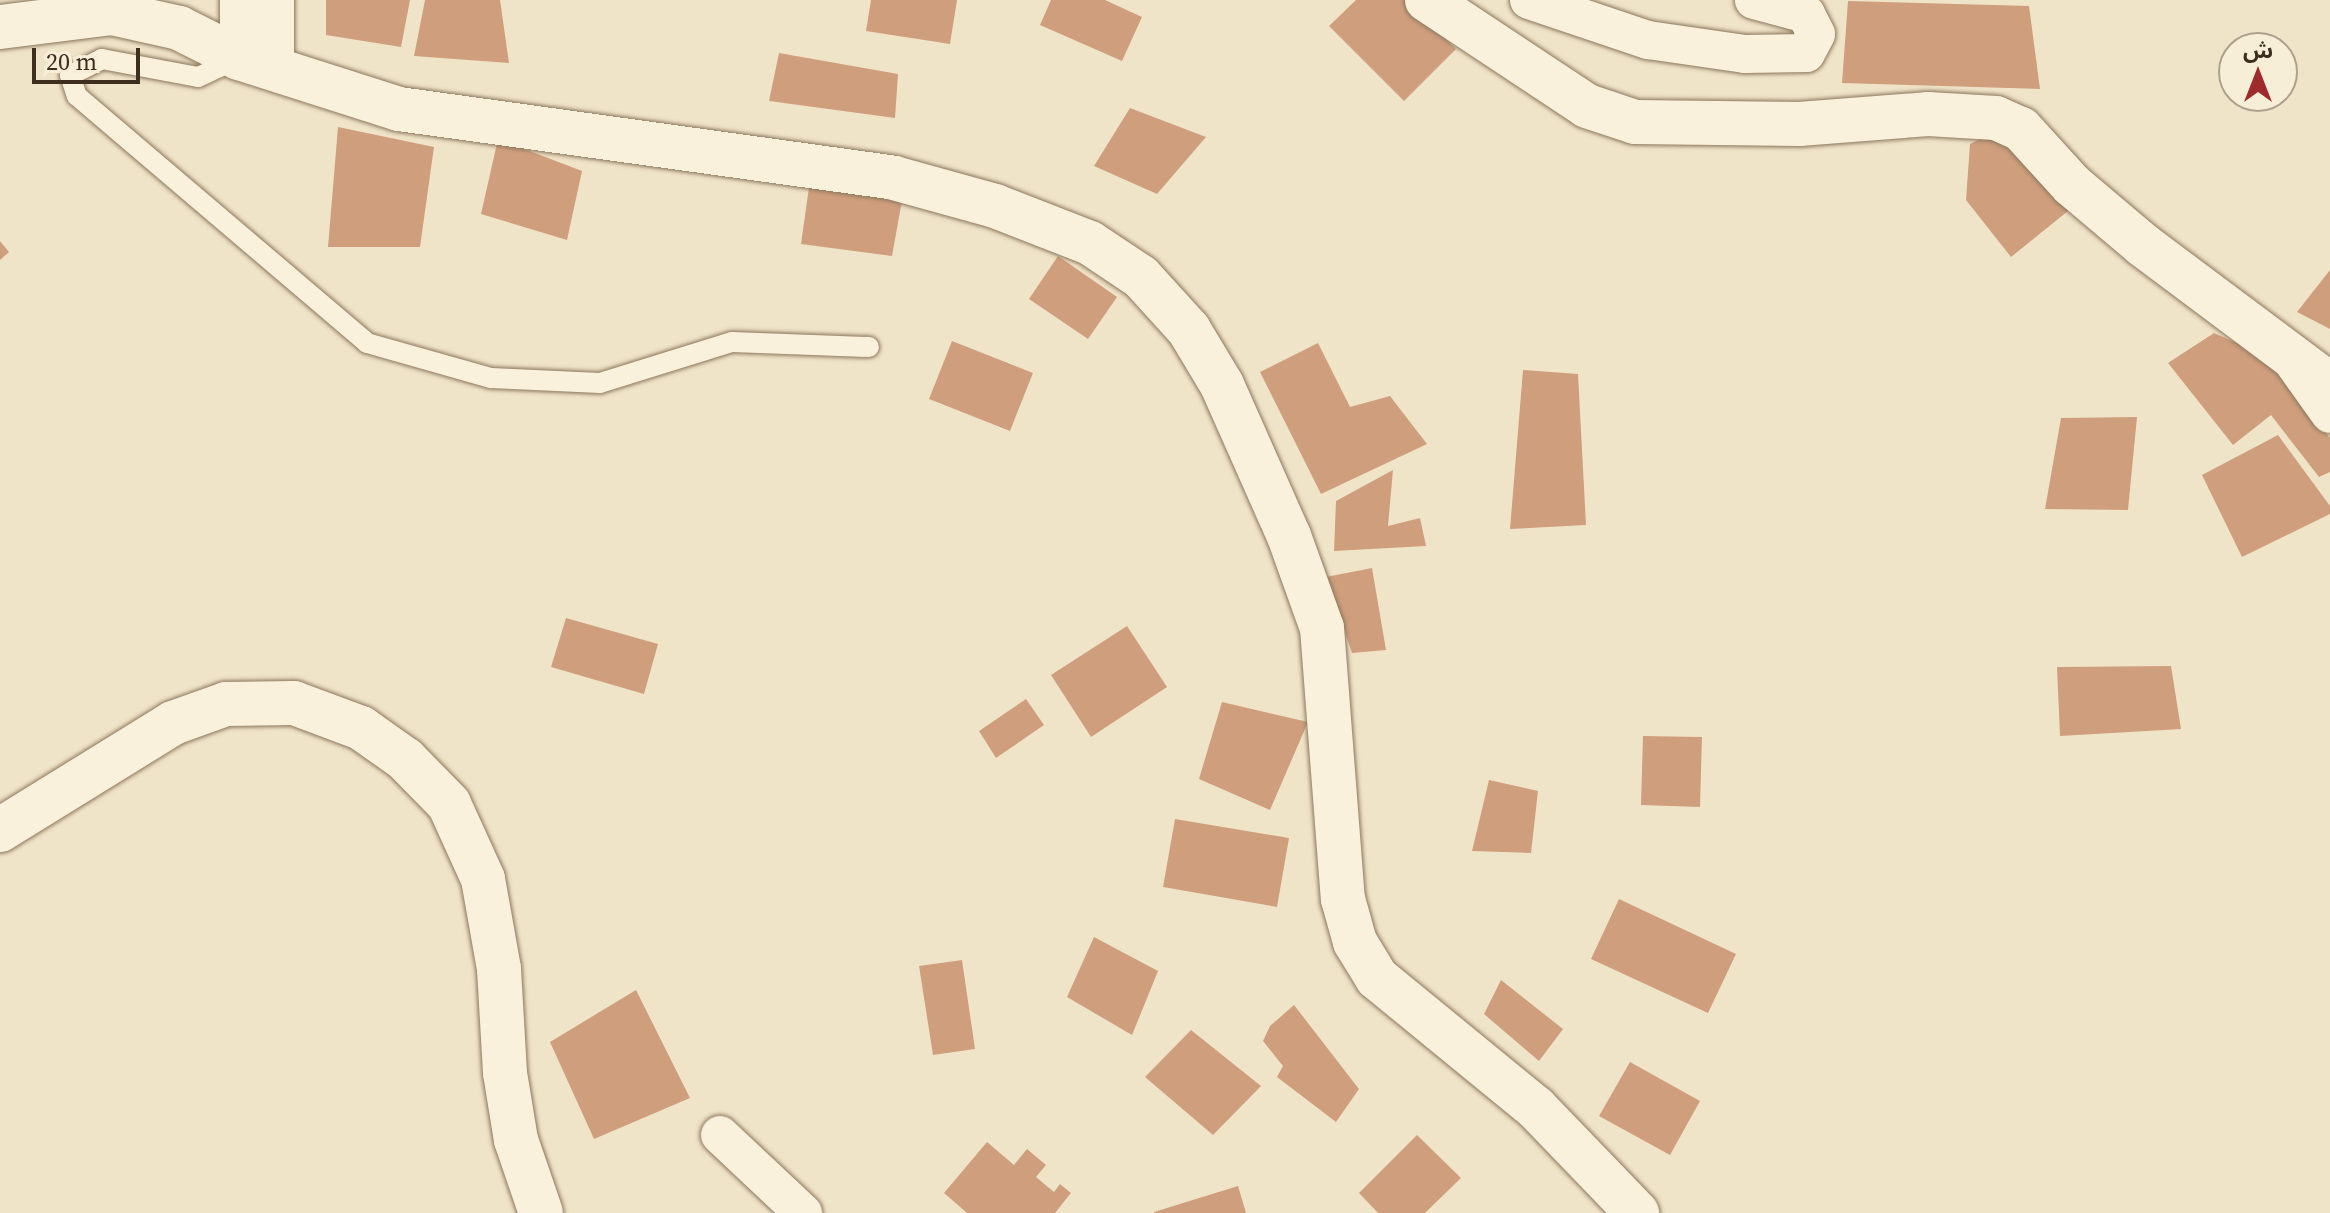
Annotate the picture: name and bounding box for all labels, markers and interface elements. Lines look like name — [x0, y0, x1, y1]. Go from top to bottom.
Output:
scale bar — [36, 32, 144, 82]
north arrow — [2218, 32, 2298, 112]
text: ش — [2243, 35, 2273, 65]
text: 20 m — [46, 45, 97, 78]

